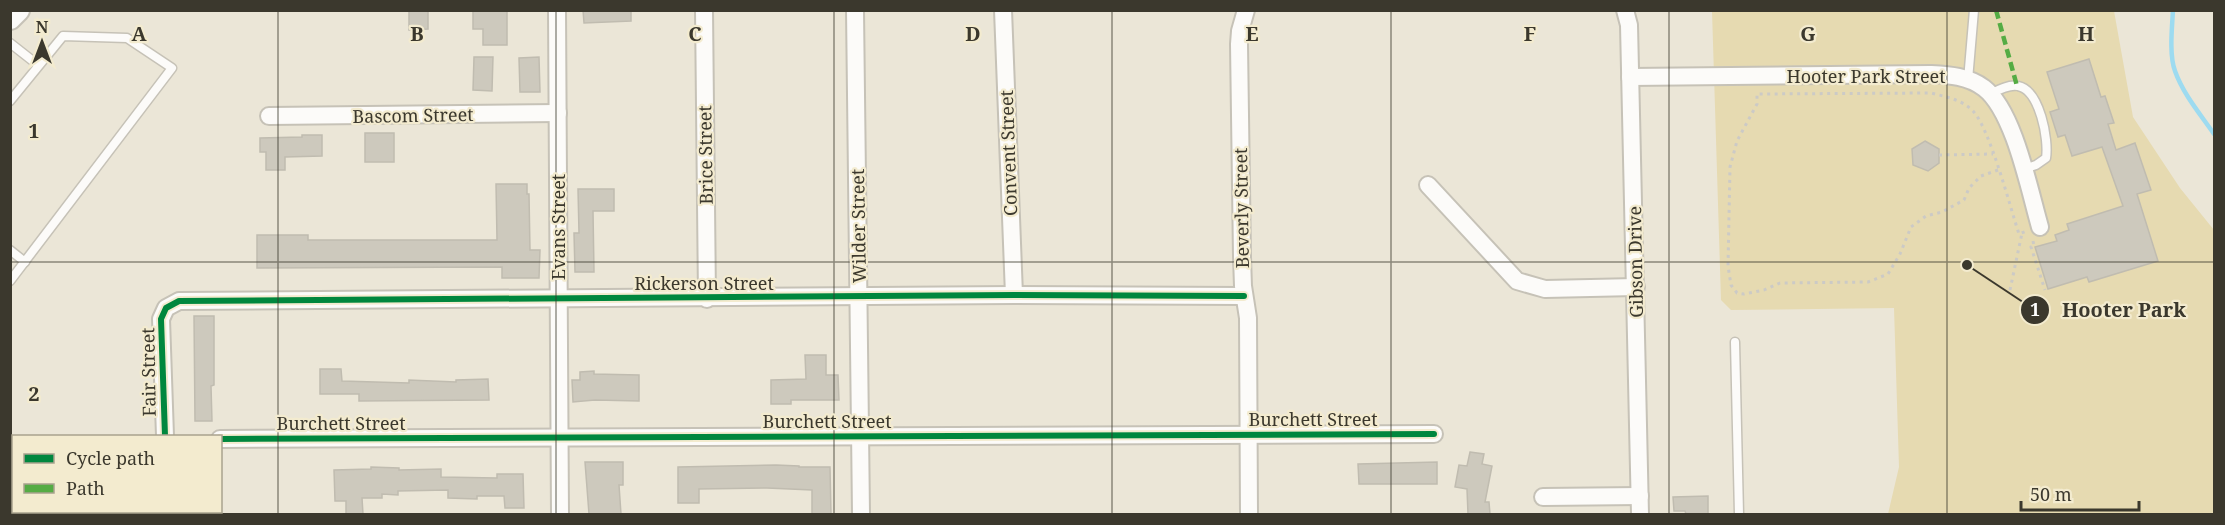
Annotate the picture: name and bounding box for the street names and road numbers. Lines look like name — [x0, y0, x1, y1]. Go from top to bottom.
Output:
street label: Hooter Park Street — [1786, 64, 1946, 88]
street label: Convent Street — [994, 90, 1022, 216]
street label: Bascom Street — [352, 102, 474, 128]
street label: Brice Street — [692, 105, 718, 205]
street label: Beverly Street — [1228, 148, 1254, 268]
street label: Wilder Street — [845, 169, 871, 283]
street label: Evans Street — [546, 174, 570, 280]
street label: Gibson Drive — [1622, 206, 1648, 318]
street label: Rickerson Street — [634, 271, 774, 295]
street label: Fair Street — [135, 327, 161, 417]
street label: Burchett Street — [1248, 407, 1378, 431]
street label: Burchett Street — [762, 409, 892, 433]
street label: Burchett Street — [276, 411, 406, 435]

